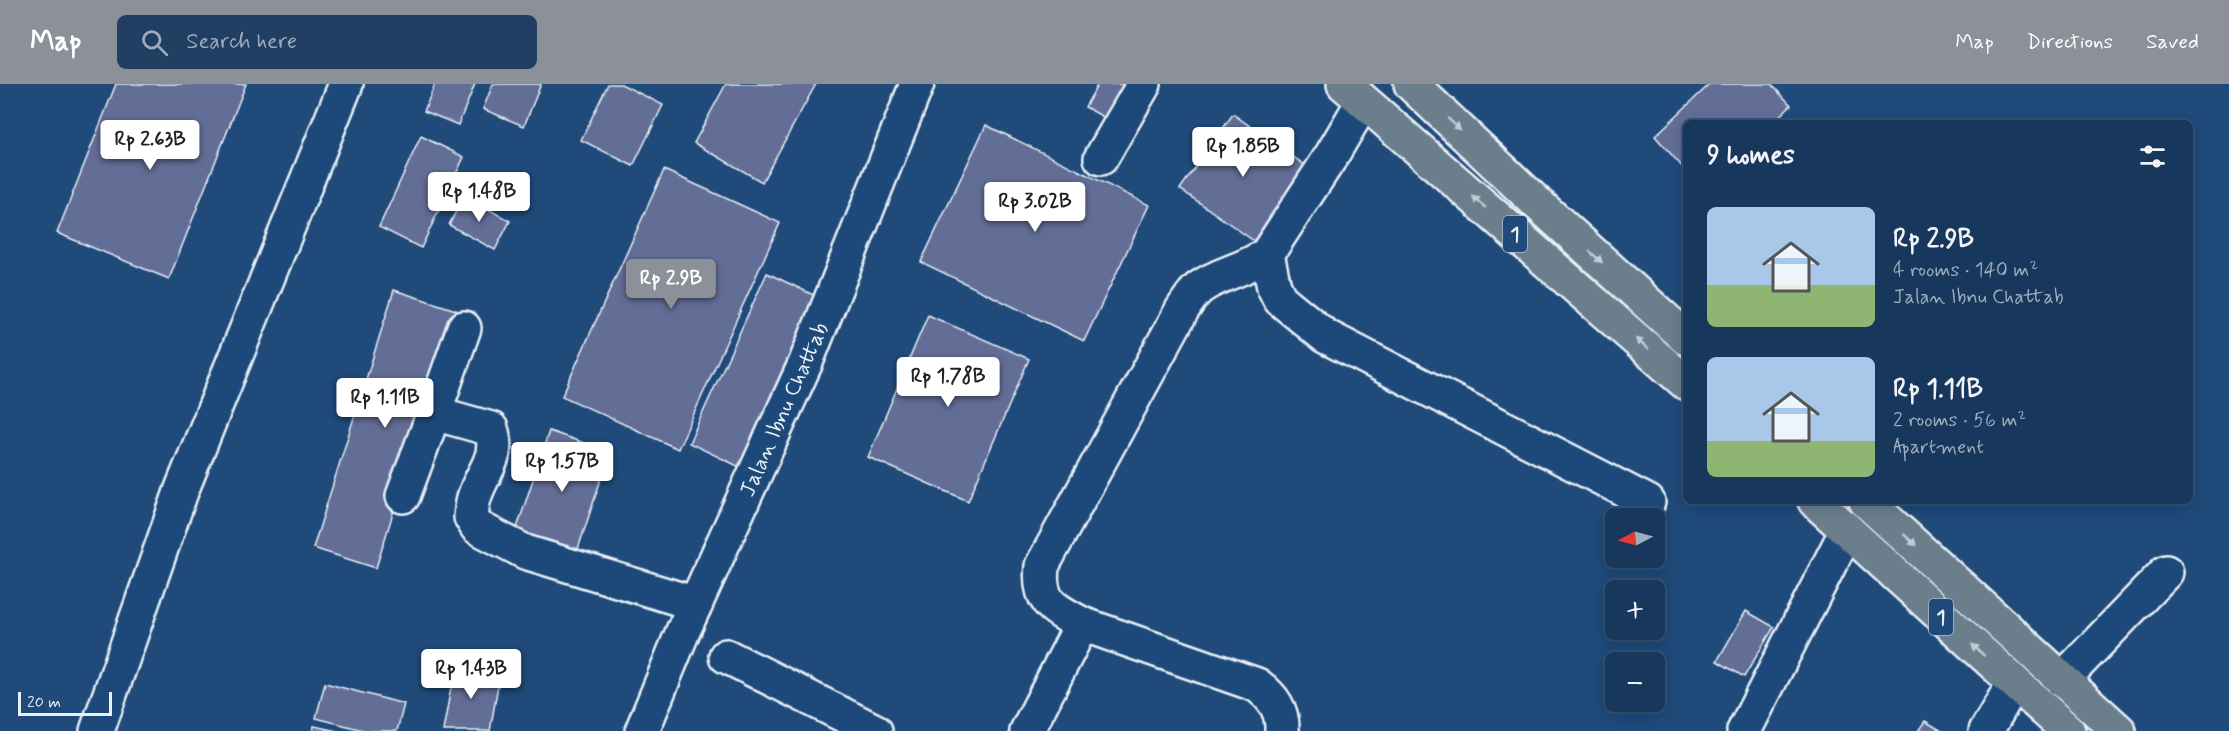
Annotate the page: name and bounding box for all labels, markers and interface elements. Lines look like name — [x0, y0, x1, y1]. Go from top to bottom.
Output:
search box — [117, 15, 537, 69]
text: Map — [30, 24, 81, 61]
icon: search — [138, 26, 171, 59]
text: Search here — [186, 28, 297, 56]
text: Map — [1955, 28, 1994, 56]
text: Directions — [2027, 28, 2113, 56]
text: Saved — [2146, 28, 2199, 56]
one-way arrow — [1446, 117, 1461, 131]
pin: Rp 2.63B — [88, 120, 212, 171]
text: Rp 2.63B — [114, 126, 186, 153]
pin: Rp 1.85B — [1181, 127, 1305, 178]
text: Rp 1.85B — [1206, 133, 1280, 160]
text: 9 homes — [1707, 139, 1795, 173]
icon: filters — [2136, 140, 2169, 173]
pin: Rp 1.48B — [417, 172, 541, 223]
text: Rp 1.48B — [442, 178, 516, 205]
pin: Rp 3.02B — [973, 182, 1097, 233]
text: Rp 3.02B — [998, 188, 1072, 215]
one-way arrow — [1471, 196, 1487, 209]
road number: 1 — [1503, 216, 1527, 252]
text: Rp 2.9B — [1893, 223, 1974, 257]
icon: home — [1755, 231, 1827, 303]
one-way arrow — [1589, 250, 1604, 264]
text: 4 rooms · 140 m² — [1893, 257, 2038, 284]
pin: Rp 2.9B — [616, 259, 726, 310]
text: Rp 2.9B — [640, 265, 702, 292]
text: Jalan Ibnu Chattab — [1893, 284, 2064, 311]
street label: Jalan Ibnu Chattab — [734, 318, 836, 501]
one-way arrow — [1635, 338, 1650, 351]
pin: Rp 1.78B — [886, 357, 1010, 408]
text: Rp 1.78B — [911, 363, 985, 390]
text: Rp 1.11B — [1893, 373, 1983, 407]
pin: Rp 1.11B — [323, 378, 447, 429]
icon: home — [1755, 381, 1827, 453]
text: Rp 1.11B — [350, 384, 420, 411]
text: 2 rooms · 56 m² — [1893, 407, 2026, 434]
text: Apartment — [1893, 434, 1984, 461]
pin: Rp 1.57B — [500, 442, 624, 493]
text: Rp 1.57B — [525, 448, 599, 475]
north arrow — [1605, 508, 1665, 568]
map controls — [1605, 508, 1665, 712]
one-way arrow — [1902, 533, 1917, 547]
button: + — [1605, 580, 1665, 640]
road number: 1 — [1929, 599, 1953, 635]
one-way arrow — [1970, 643, 1985, 657]
pin: Rp 1.43B — [409, 649, 533, 700]
button: − — [1605, 652, 1665, 712]
text: Rp 1.43B — [435, 655, 507, 682]
scale bar — [18, 689, 112, 716]
text: 20 m — [27, 692, 61, 713]

